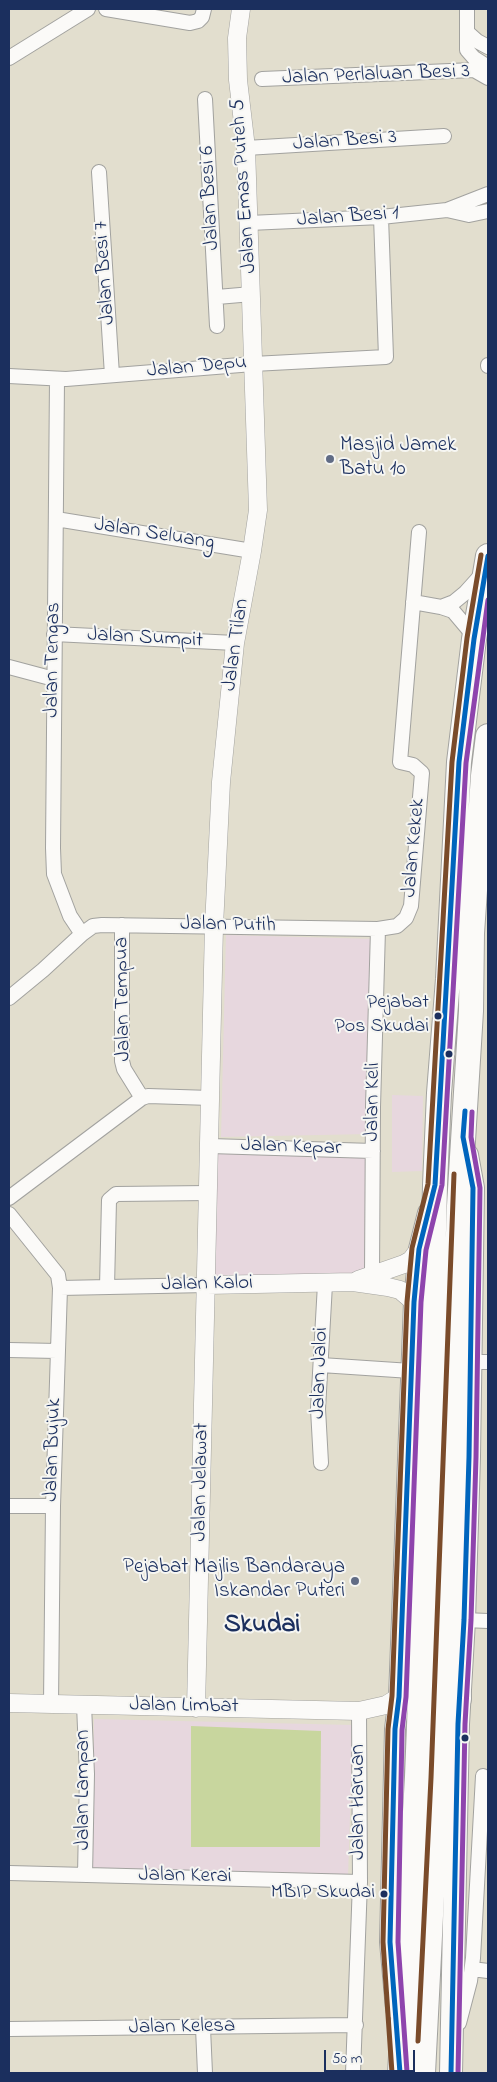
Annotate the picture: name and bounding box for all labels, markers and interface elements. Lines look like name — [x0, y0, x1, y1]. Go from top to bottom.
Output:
street label: Jalan Perlaluan Besi 3 — [282, 60, 470, 92]
street label: Jalan Emas Puteh 5 — [226, 98, 264, 274]
street label: Jalan Besi 3 — [292, 126, 398, 158]
street label: Jalan Besi 6 — [196, 145, 226, 251]
street label: Jalan Besi 1 — [296, 202, 400, 234]
street label: Jalan Besi 7 — [90, 220, 122, 326]
street label: Jalan Depu — [146, 351, 248, 385]
place label: Masjid Jamek Batu 10 — [340, 434, 456, 484]
marker: Masjid Jamek Batu 10 — [324, 453, 336, 465]
street label: Jalan Seluang — [92, 513, 216, 557]
street label: Jalan Tilan — [218, 597, 256, 693]
street label: Jalan Tengas — [40, 602, 68, 718]
street label: Jalan Sumpit — [86, 623, 204, 655]
street label: Jalan Kekek — [398, 797, 432, 899]
street label: Jalan Putih — [180, 913, 276, 939]
street label: Jalan Tempua — [110, 937, 138, 1061]
place label: Pejabat Pos Skudai — [334, 992, 429, 1039]
marker: Pejabat Pos Skudai — [433, 1011, 443, 1021]
unlabelled marker — [444, 1049, 454, 1059]
street label: Jalan Keli — [361, 1062, 387, 1142]
street label: Jalan Kepar — [240, 1134, 342, 1162]
street label: Jalan Kaloi — [161, 1272, 253, 1298]
street label: Jalan Jaloi — [307, 1327, 335, 1419]
street label: Jalan Bujuk — [40, 1398, 68, 1502]
street label: Jalan Jelawat — [188, 1422, 216, 1542]
place label: Pejabat Majlis Bandaraya Iskandar Puteri — [123, 1556, 345, 1606]
marker: Pejabat Majlis Bandaraya Iskandar Puteri — [349, 1575, 361, 1587]
district label: Skudai — [224, 1611, 300, 1643]
street label: Jalan Limbat — [129, 1693, 239, 1721]
street label: Jalan Lampan — [72, 1730, 98, 1850]
unlabelled marker — [460, 1733, 470, 1743]
street label: Jalan Haruan — [347, 1744, 373, 1860]
street label: Jalan Kerai — [138, 1864, 232, 1890]
place label: MBIP Skudai — [271, 1882, 375, 1906]
marker: MBIP Skudai — [379, 1889, 389, 1899]
street label: Jalan Kelesa — [128, 2014, 236, 2042]
scale bar — [327, 2040, 418, 2072]
text: 50 m — [332, 2048, 362, 2070]

